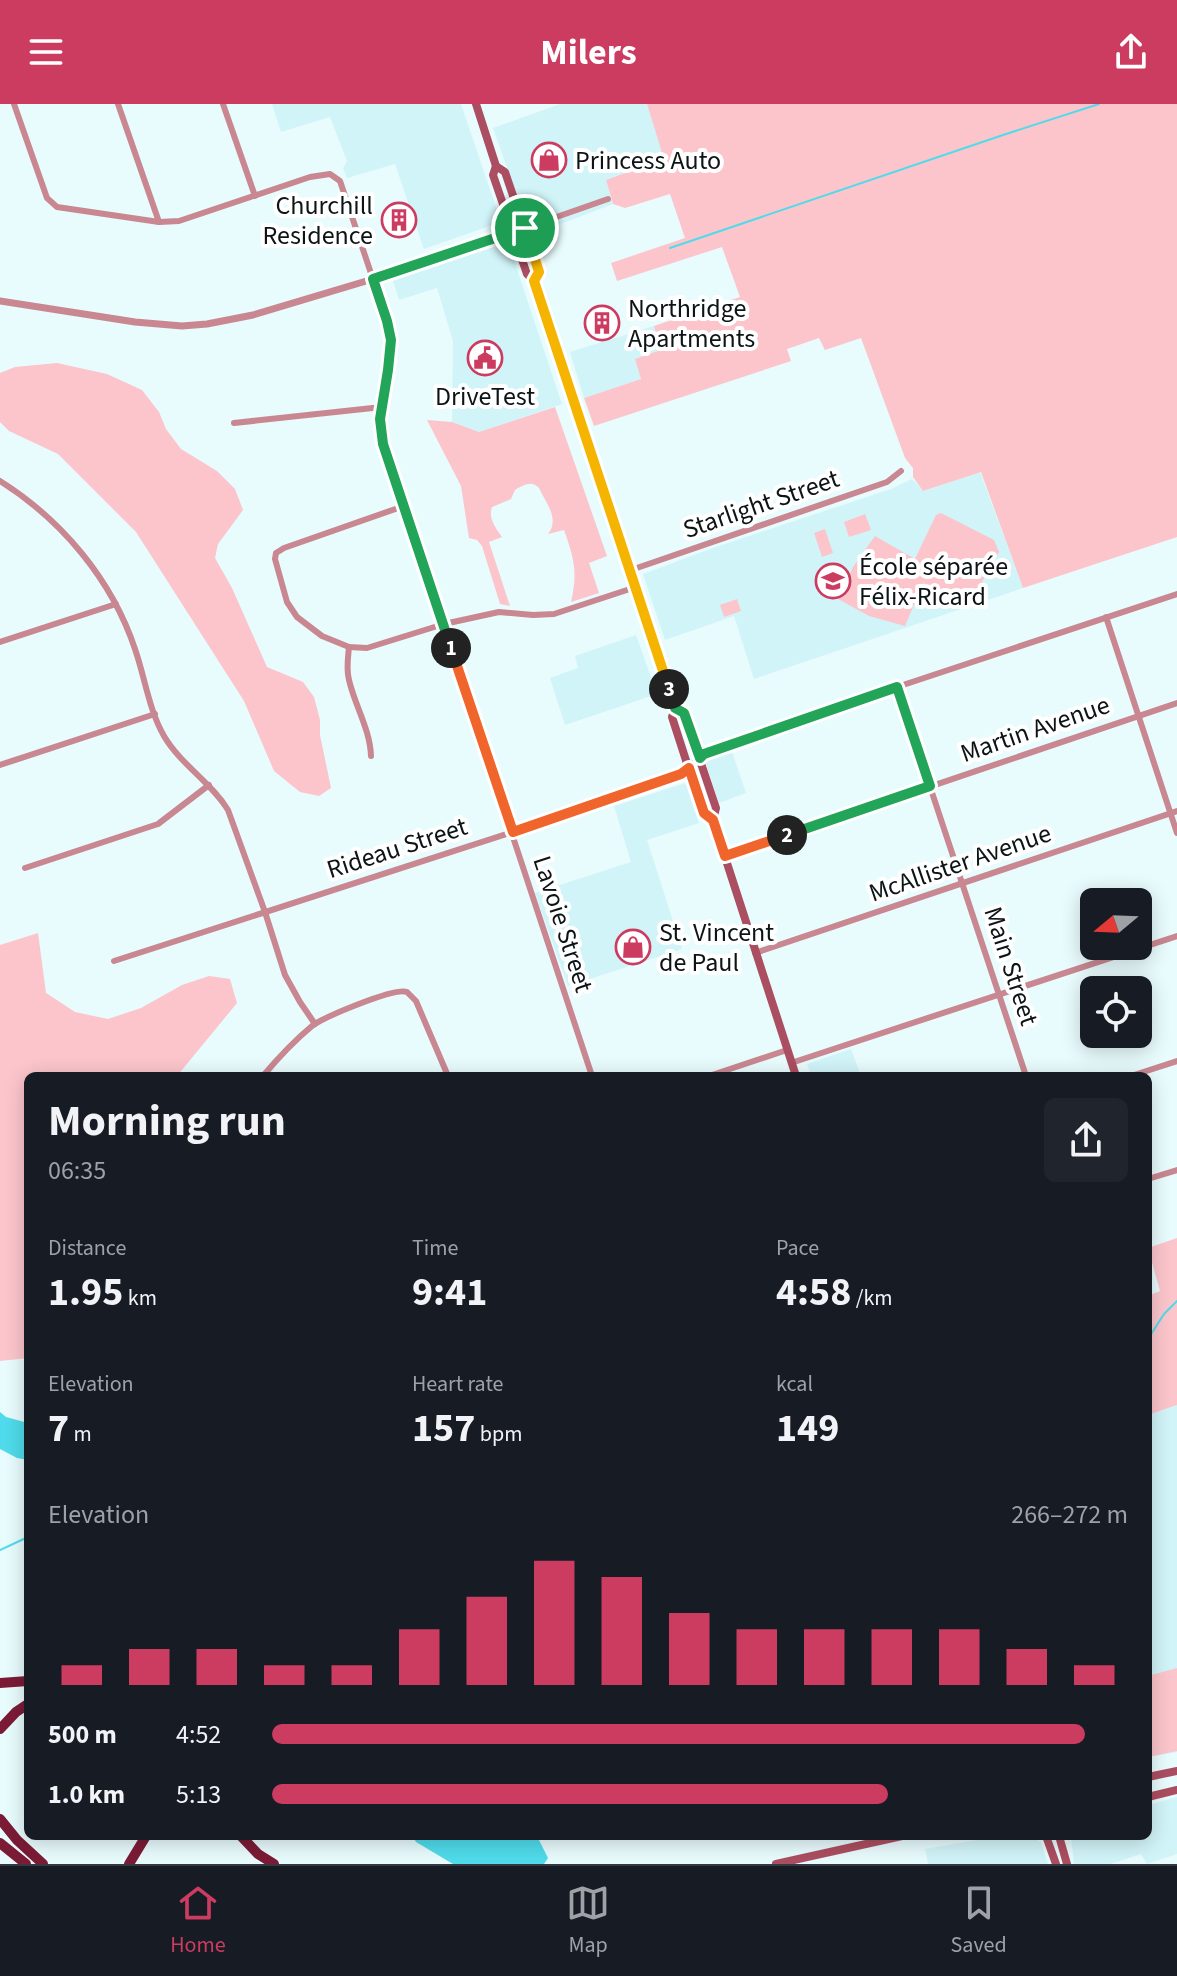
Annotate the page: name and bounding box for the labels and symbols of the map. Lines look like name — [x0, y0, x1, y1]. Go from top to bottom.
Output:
shop icon: Princess Auto — [530, 141, 568, 179]
place label: Princess Auto — [575, 142, 721, 179]
place label: Churchill Residence — [263, 187, 373, 254]
pin — [491, 194, 559, 262]
building icon: Churchill Residence — [380, 201, 418, 239]
place label: Northridge Apartments — [628, 290, 755, 357]
building icon: Northridge Apartments — [583, 304, 621, 342]
public building icon: DriveTest — [466, 339, 504, 377]
place label: DriveTest — [435, 378, 535, 415]
street label: Starlight Street — [678, 460, 844, 548]
place label: École séparée Félix-Ricard — [859, 548, 1008, 615]
school or university icon: École séparée Félix-Ricard — [814, 562, 852, 600]
pin: 1 — [431, 628, 471, 668]
pin: 3 — [649, 669, 689, 709]
street label: Martin Avenue — [955, 686, 1115, 772]
street label: Rideau Street — [322, 808, 472, 888]
street label: McAllister Avenue — [864, 814, 1056, 912]
pin: 2 — [767, 815, 807, 855]
street label: Lavoie Street — [524, 851, 603, 997]
north arrow — [1080, 888, 1152, 960]
street label: Main Street — [974, 902, 1048, 1030]
place label: St. Vincent de Paul — [659, 914, 774, 981]
shop icon: St. Vincent de Paul — [614, 928, 652, 966]

